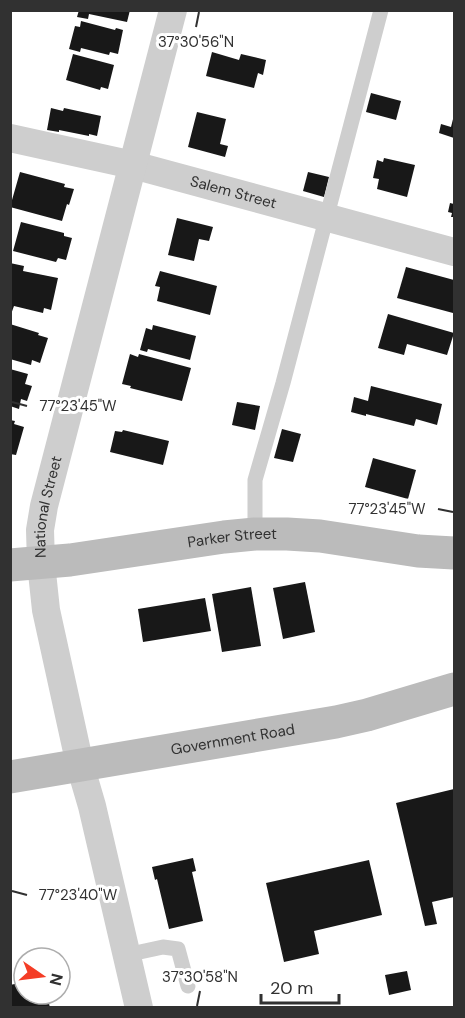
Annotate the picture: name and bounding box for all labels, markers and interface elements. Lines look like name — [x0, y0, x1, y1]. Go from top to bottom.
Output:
text: 37°30'56"N — [158, 32, 234, 52]
street label: Salem Street — [188, 171, 279, 214]
text: 77°23'45"W — [39, 396, 117, 416]
street label: National Street — [30, 454, 67, 558]
text: 77°23'45"W — [348, 499, 426, 519]
street label: Parker Street — [186, 524, 277, 552]
street label: Government Road — [169, 719, 296, 760]
text: 77°23'40"W — [39, 885, 118, 905]
north arrow — [12, 946, 72, 1006]
text: 37°30'58"N — [162, 967, 238, 987]
scale bar — [261, 967, 339, 1005]
text: N — [44, 971, 68, 988]
text: 20 m — [270, 976, 313, 1000]

